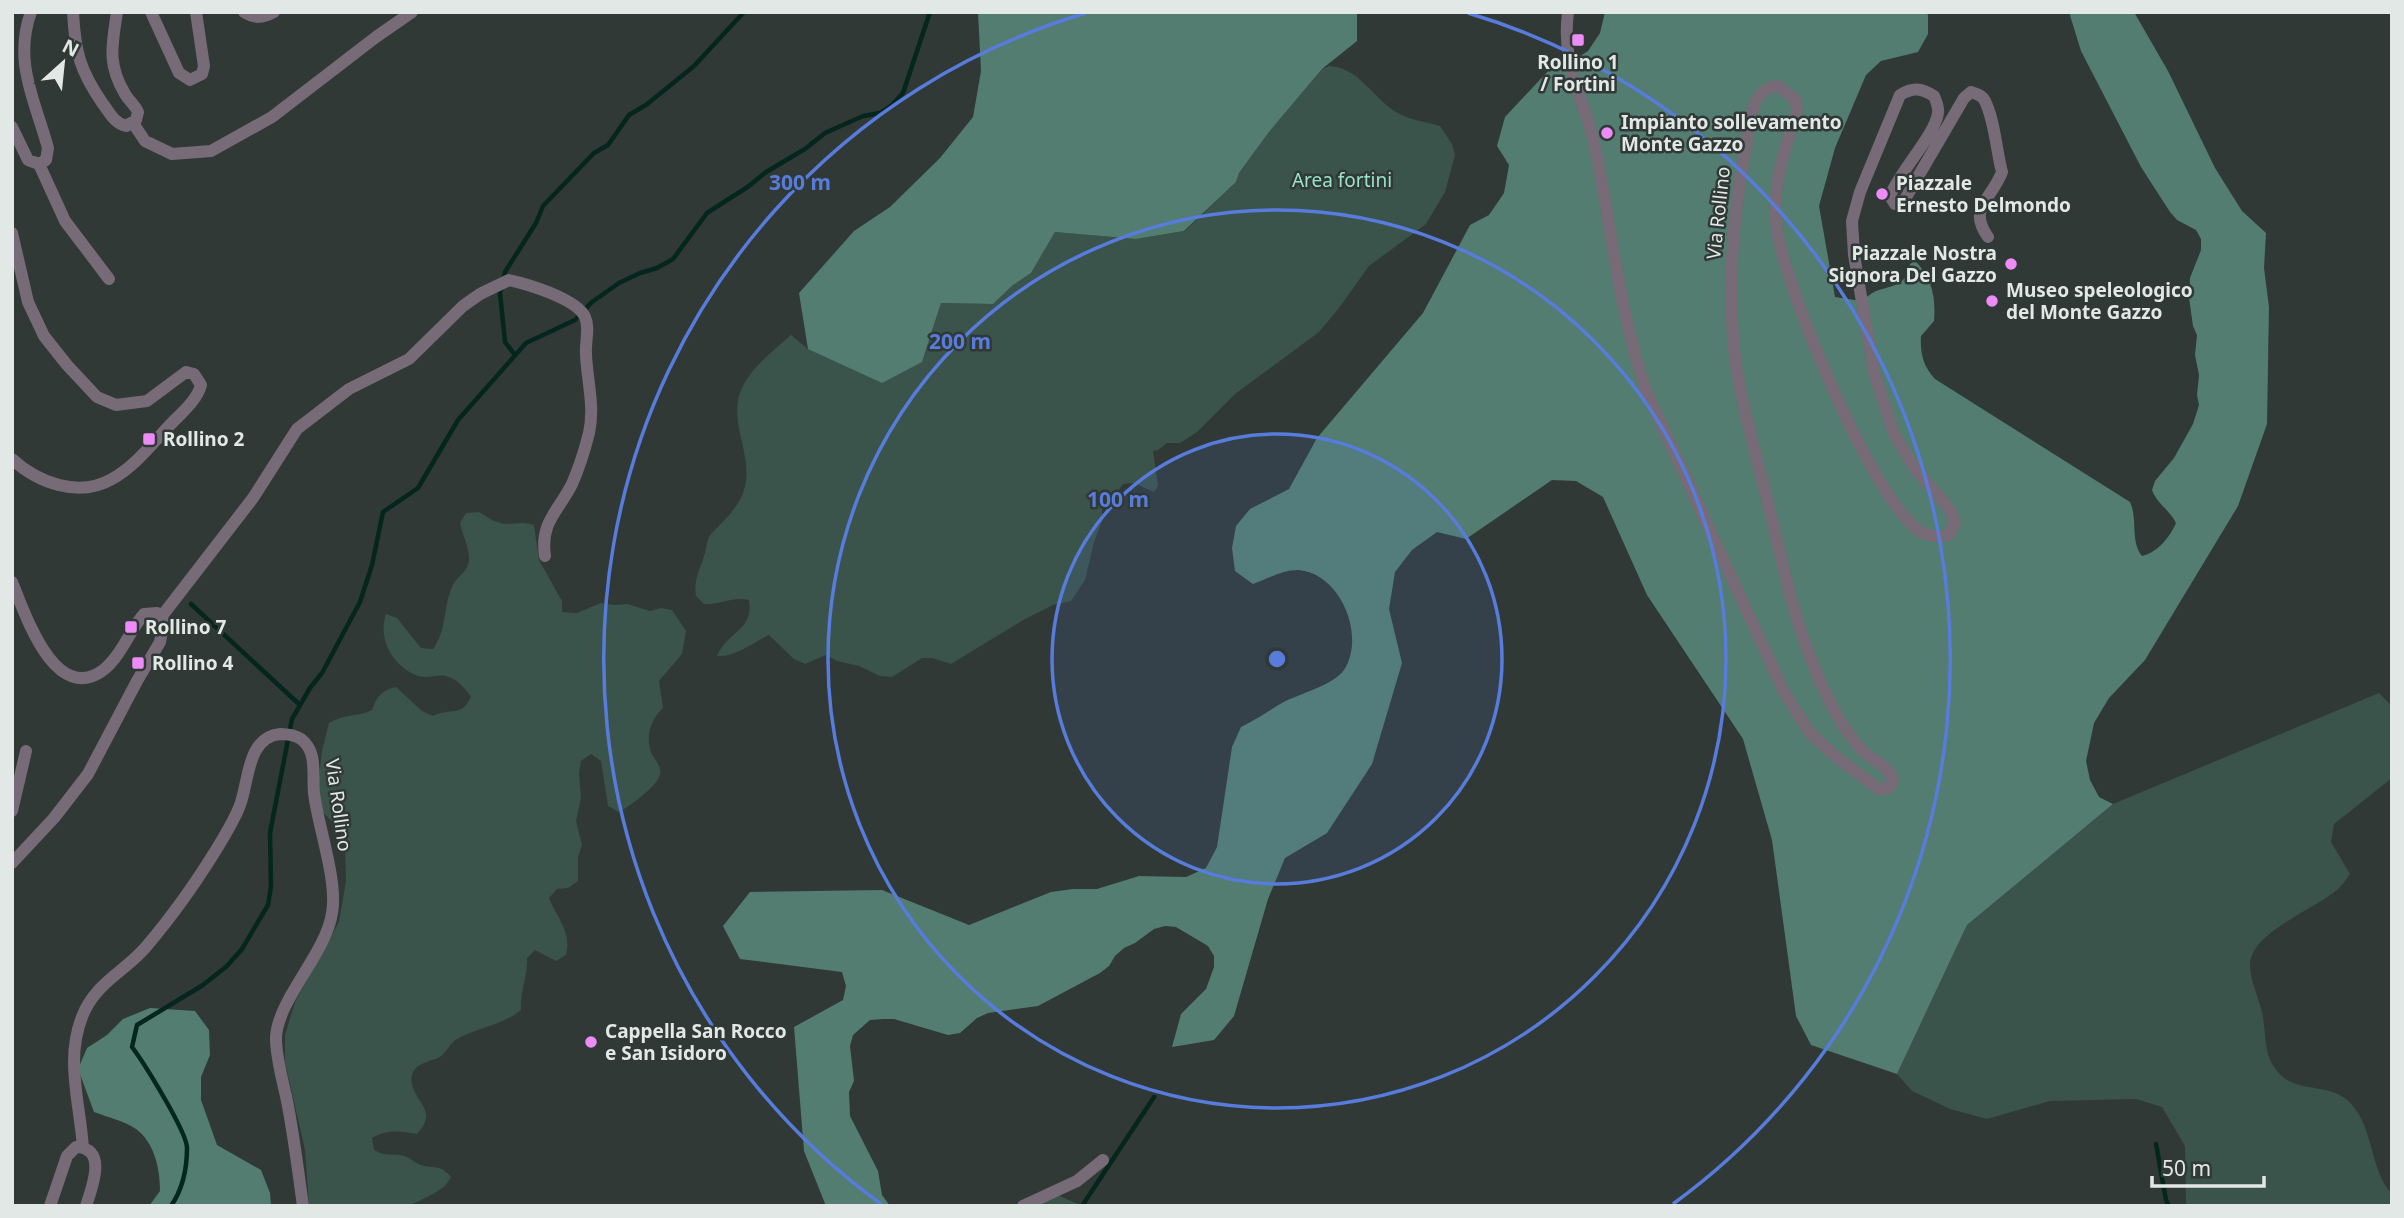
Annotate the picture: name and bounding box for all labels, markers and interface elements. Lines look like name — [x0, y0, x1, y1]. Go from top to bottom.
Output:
north arrow — [28, 28, 98, 98]
marker: Rollino 1 / Fortini — [1570, 32, 1586, 48]
text: N — [58, 33, 84, 63]
place label: Rollino 1 / Fortini — [1537, 49, 1619, 97]
place label: Impianto sollevamento Monte Gazzo — [1621, 109, 1842, 157]
marker: Impianto sollevamento Monte Gazzo — [1599, 125, 1615, 141]
street label: Via Rollino — [1700, 165, 1736, 261]
park label: Area fortini — [1292, 167, 1392, 193]
text: 300 m — [769, 168, 831, 196]
place label: Piazzale Ernesto Delmondo — [1896, 170, 2071, 218]
marker: Piazzale Ernesto Delmondo — [1874, 186, 1890, 202]
place label: Piazzale Nostra Signora Del Gazzo — [1829, 240, 1997, 288]
marker: Piazzale Nostra Signora Del Gazzo — [2003, 256, 2019, 272]
place label: Museo speleologico del Monte Gazzo — [2006, 277, 2193, 325]
marker: Museo speleologico del Monte Gazzo — [1984, 293, 2000, 309]
text: 200 m — [929, 327, 991, 355]
place label: Rollino 2 — [163, 426, 245, 452]
marker: Rollino 2 — [141, 431, 157, 447]
text: 100 m — [1087, 485, 1149, 513]
place label: Rollino 7 — [145, 614, 227, 640]
marker: Rollino 7 — [123, 619, 139, 635]
centre of rings — [1265, 647, 1289, 671]
place label: Rollino 4 — [152, 650, 234, 676]
marker: Rollino 4 — [130, 655, 146, 671]
street label: Via Rollino — [320, 757, 358, 853]
place label: Cappella San Rocco e San Isidoro — [605, 1018, 787, 1066]
marker: Cappella San Rocco e San Isidoro — [583, 1034, 599, 1050]
scale bar — [2152, 1144, 2264, 1188]
text: 50 m — [2162, 1154, 2211, 1182]

